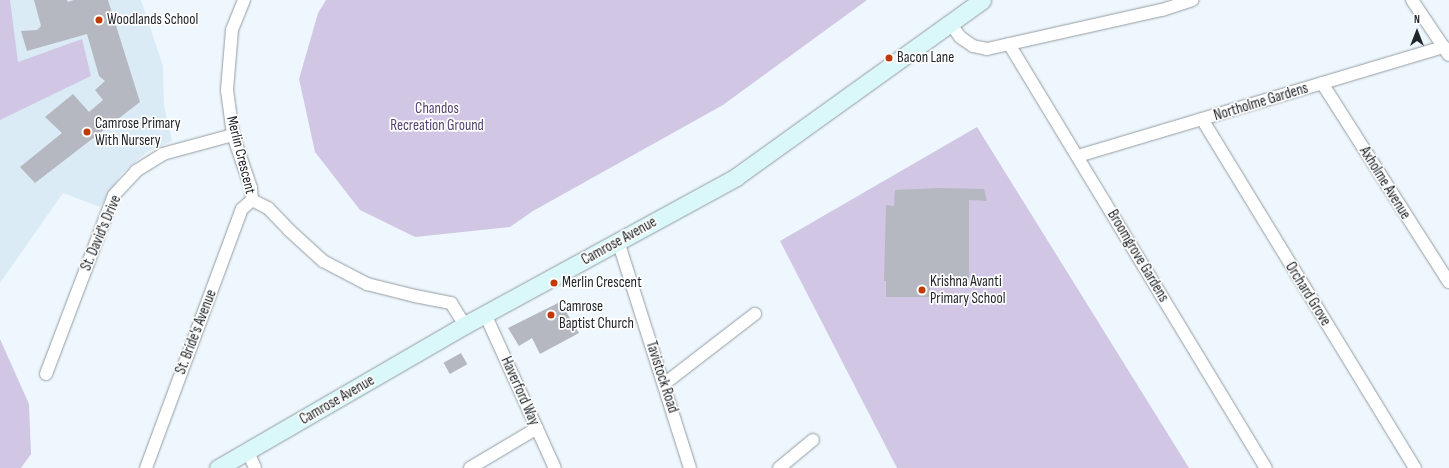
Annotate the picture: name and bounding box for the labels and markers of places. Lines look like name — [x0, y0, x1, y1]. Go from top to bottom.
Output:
place label: Woodlands School — [107, 11, 198, 29]
marker: Woodlands School — [94, 15, 104, 25]
place label: Bacon Lane — [897, 49, 954, 67]
marker: Bacon Lane — [884, 53, 894, 63]
place label: Camrose Primary With Nursery — [95, 114, 181, 149]
marker: Camrose Primary With Nursery — [82, 127, 92, 137]
place label: Krishna Avanti Primary School — [930, 272, 1006, 307]
place label: Merlin Crescent — [562, 274, 642, 292]
marker: Merlin Crescent — [549, 278, 559, 288]
marker: Krishna Avanti Primary School — [917, 285, 927, 295]
place label: Camrose Baptist Church — [559, 297, 634, 332]
marker: Camrose Baptist Church — [546, 310, 556, 320]

